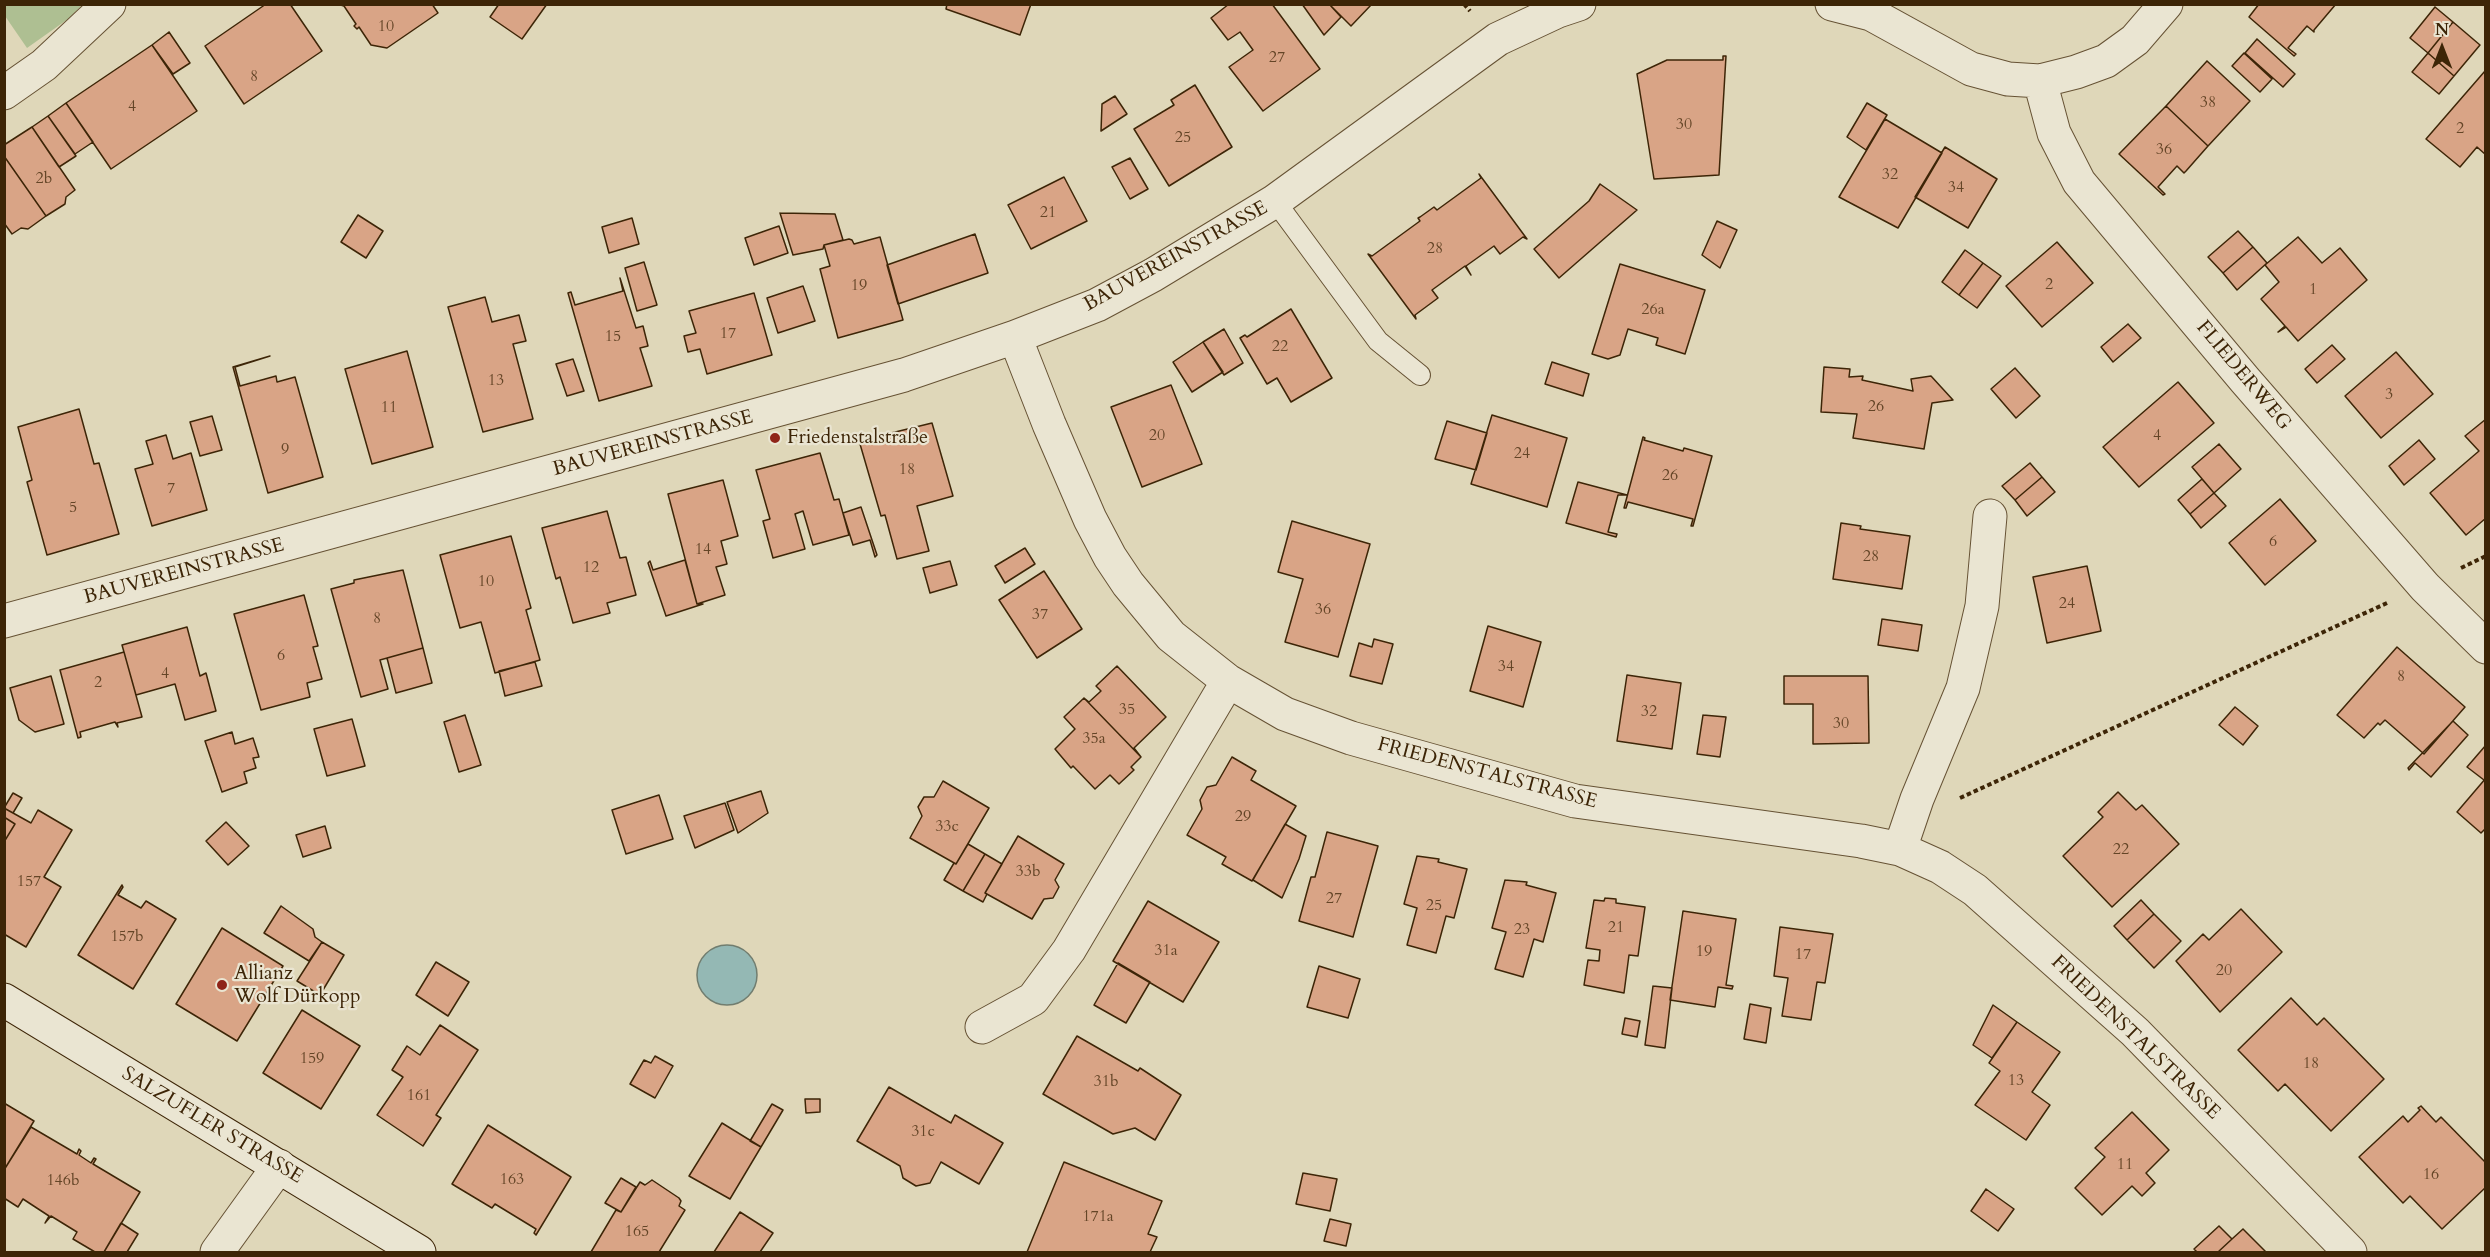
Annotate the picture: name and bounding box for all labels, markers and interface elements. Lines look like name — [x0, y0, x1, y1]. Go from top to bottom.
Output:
house number: 10 — [378, 17, 394, 37]
north arrow — [2412, 18, 2472, 78]
text: N — [2435, 19, 2449, 41]
house number: 27 — [1269, 48, 1285, 68]
house number: 8 — [250, 67, 258, 87]
house number: 38 — [2200, 93, 2216, 113]
house number: 4 — [128, 97, 136, 117]
house number: 30 — [1676, 115, 1692, 135]
house number: 2 — [2456, 119, 2464, 139]
house number: 25 — [1175, 128, 1191, 148]
house number: 36 — [2156, 140, 2172, 160]
house number: 32 — [1882, 165, 1898, 185]
house number: 2b — [36, 169, 52, 189]
house number: 34 — [1948, 178, 1964, 198]
street label: BAUVEREINSTRASSE — [1080, 196, 1272, 318]
house number: 21 — [1040, 203, 1056, 223]
house number: 28 — [1427, 239, 1443, 259]
house number: 2 — [2045, 275, 2053, 295]
house number: 19 — [851, 276, 867, 296]
house number: 1 — [2309, 280, 2317, 300]
house number: 26a — [1641, 300, 1665, 320]
street label: FLIEDERWEG — [2190, 316, 2296, 436]
house number: 17 — [720, 324, 736, 344]
house number: 15 — [605, 327, 621, 347]
house number: 22 — [1272, 337, 1288, 357]
house number: 13 — [488, 371, 504, 391]
house number: 3 — [2385, 385, 2393, 405]
house number: 26 — [1868, 397, 1884, 417]
house number: 11 — [381, 398, 397, 418]
street label: BAUVEREINSTRASSE — [550, 406, 756, 482]
place label: Friedenstalstraße — [787, 426, 928, 450]
house number: 20 — [1149, 426, 1165, 446]
house number: 4 — [2153, 426, 2161, 446]
marker: Friedenstalstraße — [768, 431, 782, 445]
house number: 9 — [281, 440, 289, 460]
house number: 24 — [1514, 444, 1530, 464]
house number: 18 — [899, 460, 915, 480]
house number: 26 — [1662, 466, 1678, 486]
house number: 7 — [167, 479, 175, 499]
house number: 5 — [69, 498, 77, 518]
house number: 6 — [2269, 532, 2277, 552]
street label: BAUVEREINSTRASSE — [81, 534, 287, 610]
house number: 14 — [695, 540, 711, 560]
house number: 28 — [1863, 547, 1879, 567]
house number: 12 — [583, 558, 599, 578]
house number: 10 — [478, 572, 494, 592]
house number: 24 — [2059, 594, 2075, 614]
house number: 36 — [1315, 600, 1331, 620]
house number: 37 — [1032, 605, 1048, 625]
house number: 8 — [373, 609, 381, 629]
house number: 6 — [277, 646, 285, 666]
house number: 34 — [1498, 657, 1514, 677]
house number: 4 — [161, 664, 169, 684]
house number: 8 — [2397, 667, 2405, 687]
house number: 2 — [94, 673, 102, 693]
house number: 35 — [1119, 700, 1135, 720]
house number: 32 — [1641, 702, 1657, 722]
house number: 30 — [1833, 714, 1849, 734]
house number: 35a — [1082, 729, 1106, 749]
street label: FRIEDENSTALSTRASSE — [1375, 733, 1599, 815]
house number: 29 — [1235, 807, 1251, 827]
house number: 33c — [935, 817, 959, 837]
house number: 22 — [2113, 840, 2129, 860]
house number: 33b — [1016, 862, 1040, 882]
house number: 157 — [17, 872, 41, 892]
house number: 27 — [1326, 889, 1342, 909]
house number: 25 — [1426, 896, 1442, 916]
house number: 21 — [1608, 918, 1624, 938]
house number: 23 — [1514, 920, 1530, 940]
house number: 157b — [110, 927, 144, 947]
house number: 31a — [1154, 941, 1178, 961]
house number: 19 — [1696, 942, 1712, 962]
house number: 17 — [1795, 945, 1811, 965]
street label: FRIEDENSTALSTRASSE — [2045, 951, 2225, 1125]
house number: 20 — [2216, 961, 2232, 981]
place label: Allianz Wolf Dürkopp — [234, 962, 361, 1009]
marker: Allianz Wolf Dürkopp — [215, 978, 229, 992]
house number: 159 — [300, 1049, 324, 1069]
house number: 18 — [2303, 1054, 2319, 1074]
street label: SALZUFLER STRASSE — [117, 1062, 307, 1190]
house number: 13 — [2008, 1071, 2024, 1091]
house number: 31b — [1094, 1072, 1118, 1092]
house number: 161 — [407, 1086, 431, 1106]
house number: 31c — [911, 1122, 935, 1142]
house number: 11 — [2117, 1155, 2133, 1175]
house number: 16 — [2423, 1165, 2439, 1185]
house number: 163 — [500, 1170, 524, 1190]
house number: 146b — [46, 1171, 80, 1191]
house number: 171a — [1082, 1207, 1114, 1227]
house number: 165 — [625, 1222, 649, 1242]

